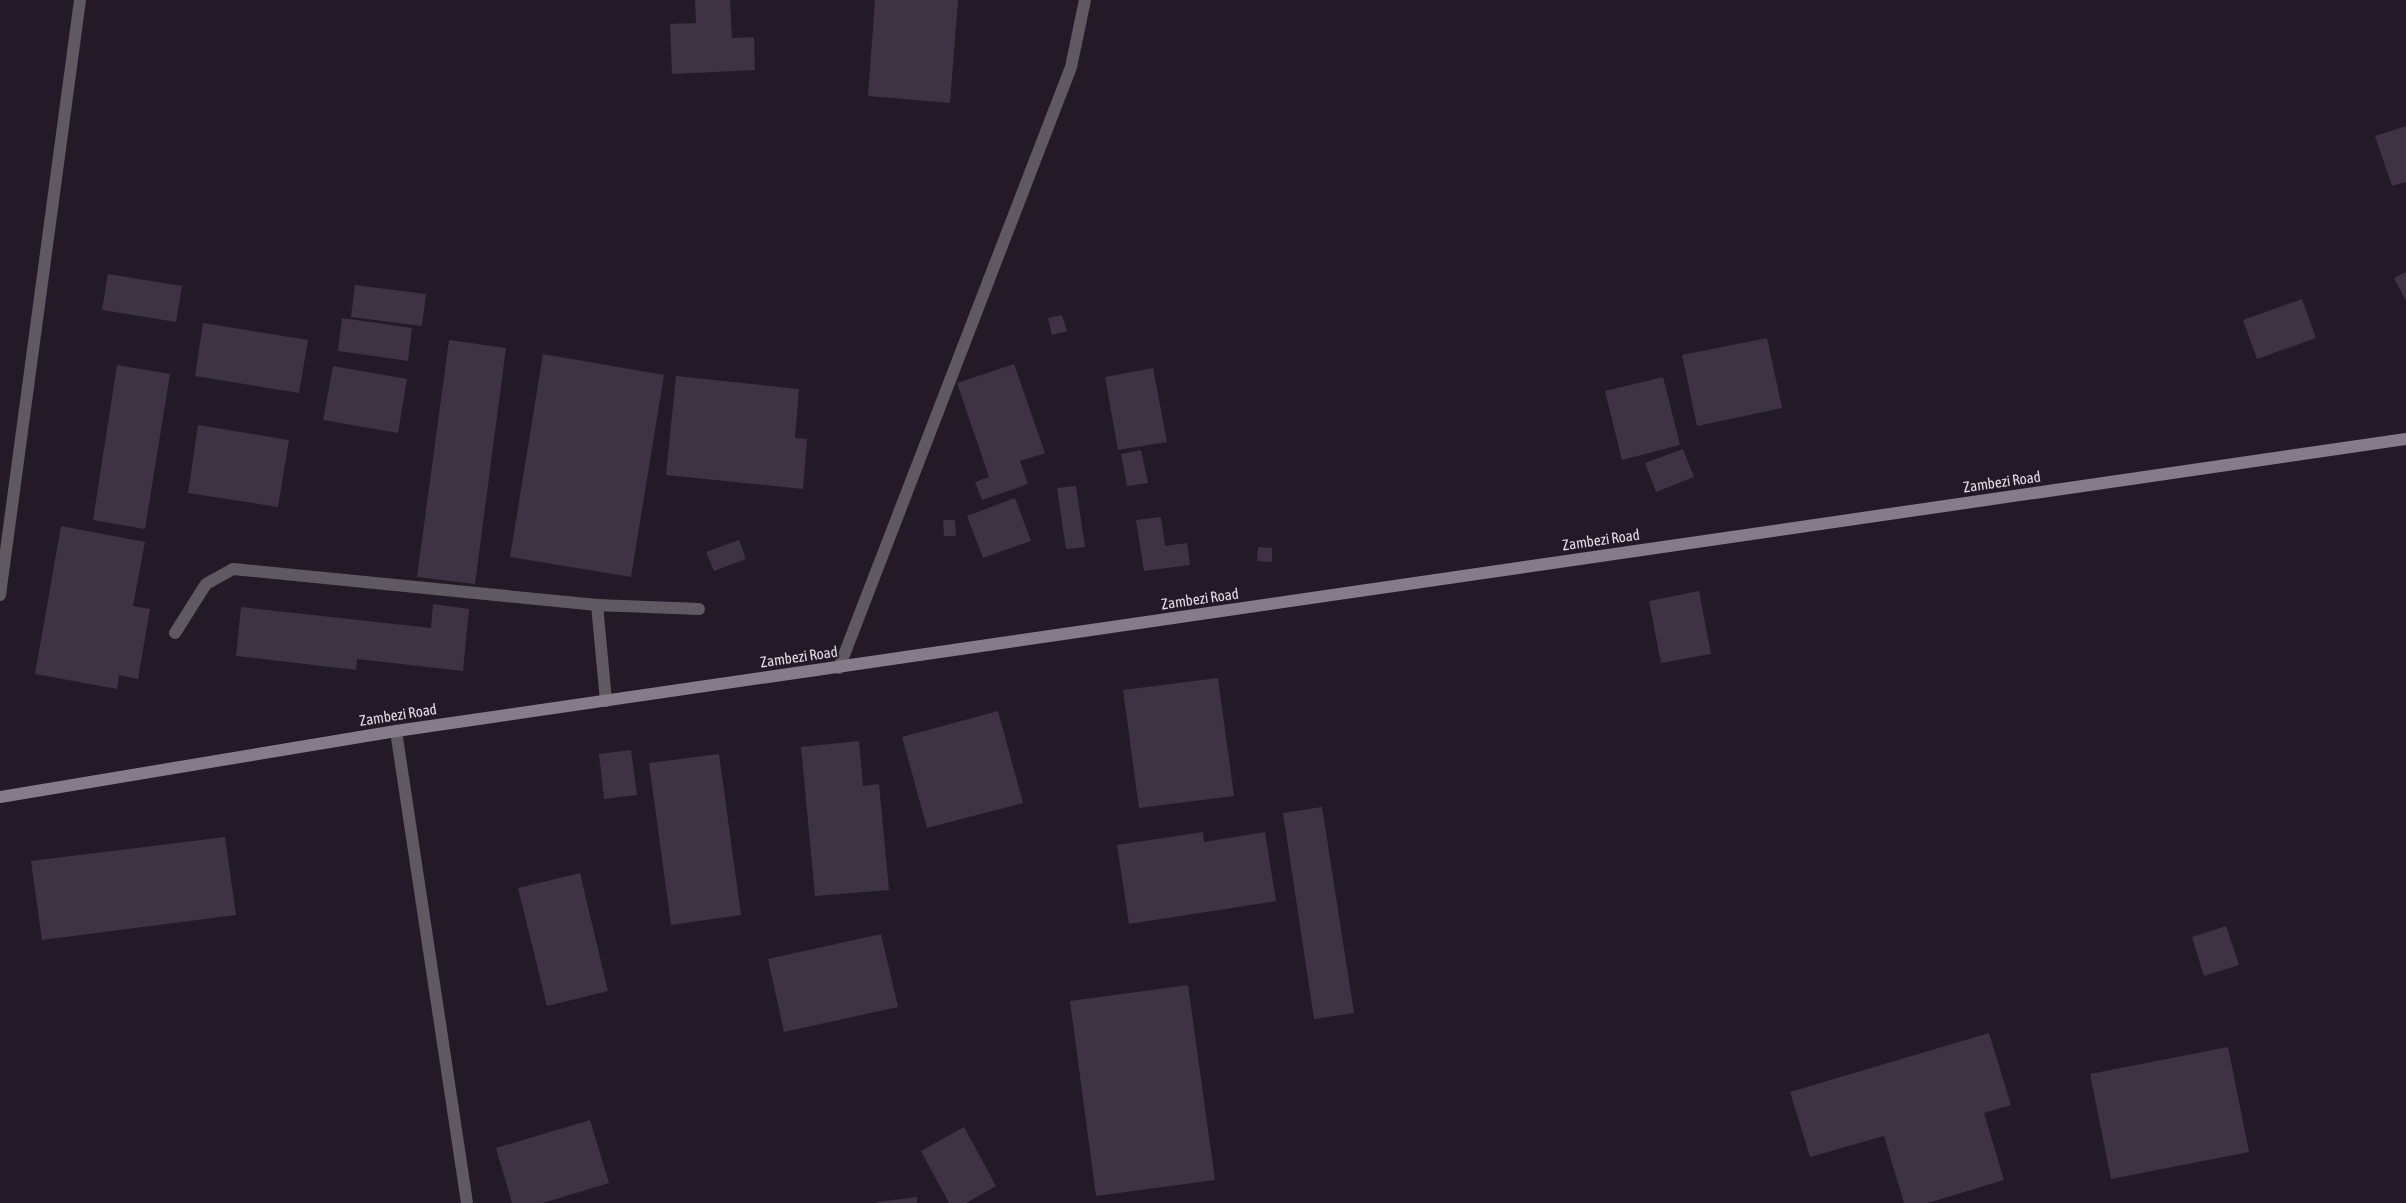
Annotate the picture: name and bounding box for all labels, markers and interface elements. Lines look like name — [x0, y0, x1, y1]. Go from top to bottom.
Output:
street label: Zambezi Road — [1962, 468, 2042, 495]
street label: Zambezi Road — [1561, 526, 1641, 553]
street label: Zambezi Road — [1160, 585, 1240, 612]
street label: Zambezi Road — [759, 643, 839, 670]
street label: Zambezi Road — [358, 700, 438, 729]

